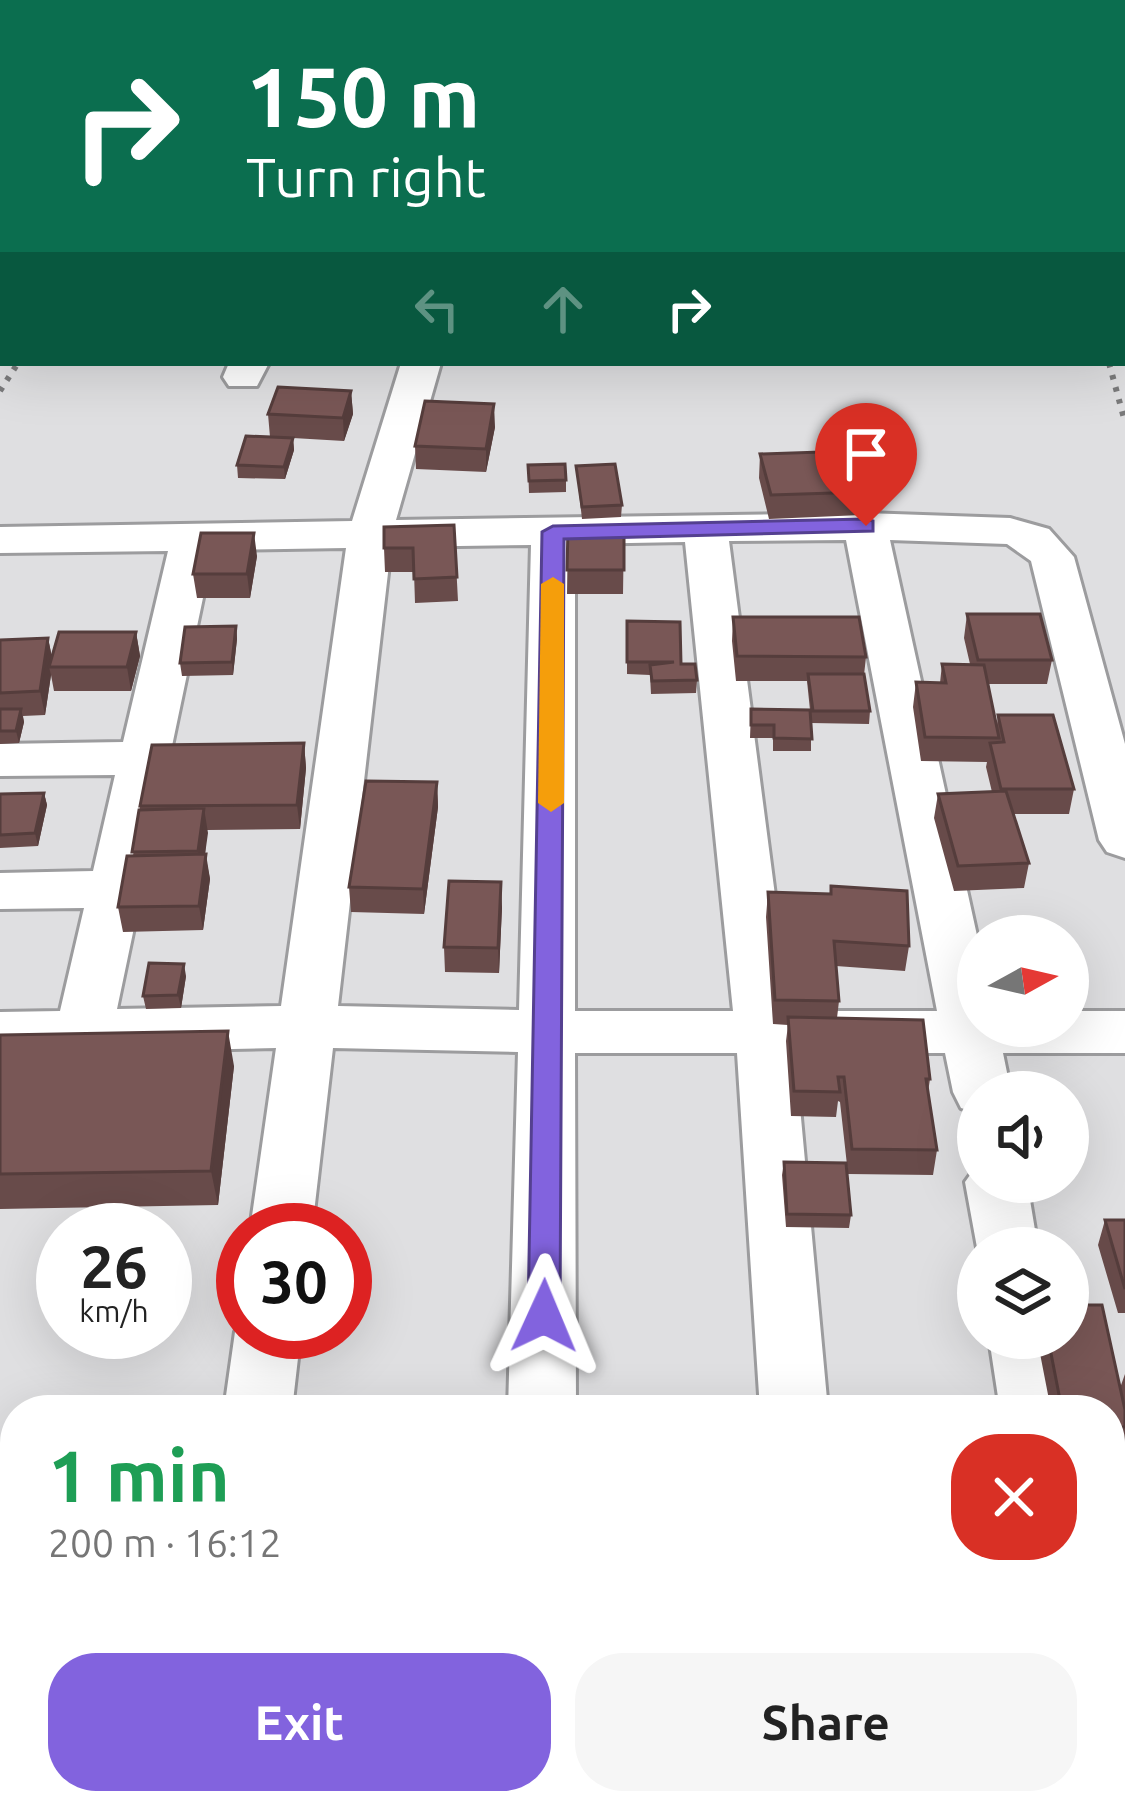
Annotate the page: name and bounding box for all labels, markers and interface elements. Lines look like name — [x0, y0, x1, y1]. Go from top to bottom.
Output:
icon: right — [48, 48, 204, 204]
text: 150 m — [246, 49, 480, 143]
text: Turn right — [246, 147, 486, 207]
icon: left — [404, 276, 470, 342]
icon: ahead — [530, 276, 596, 342]
icon: right — [656, 276, 722, 342]
pin — [815, 403, 917, 526]
icon: arrive — [833, 421, 899, 487]
north arrow — [957, 915, 1089, 1047]
map controls — [957, 915, 1089, 1359]
button: sound — [957, 1071, 1089, 1203]
speed limit sign: 30 — [216, 1203, 372, 1359]
button: layers — [957, 1227, 1089, 1359]
text: 26 — [80, 1232, 148, 1299]
position arrow — [481, 1253, 607, 1379]
text: km/h — [79, 1294, 149, 1328]
button: close — [951, 1434, 1077, 1560]
text: 1 min — [48, 1435, 230, 1516]
text: 200 m · 16:12 — [48, 1521, 282, 1564]
button: Exit — [48, 1653, 551, 1791]
button: Share — [575, 1653, 1077, 1791]

